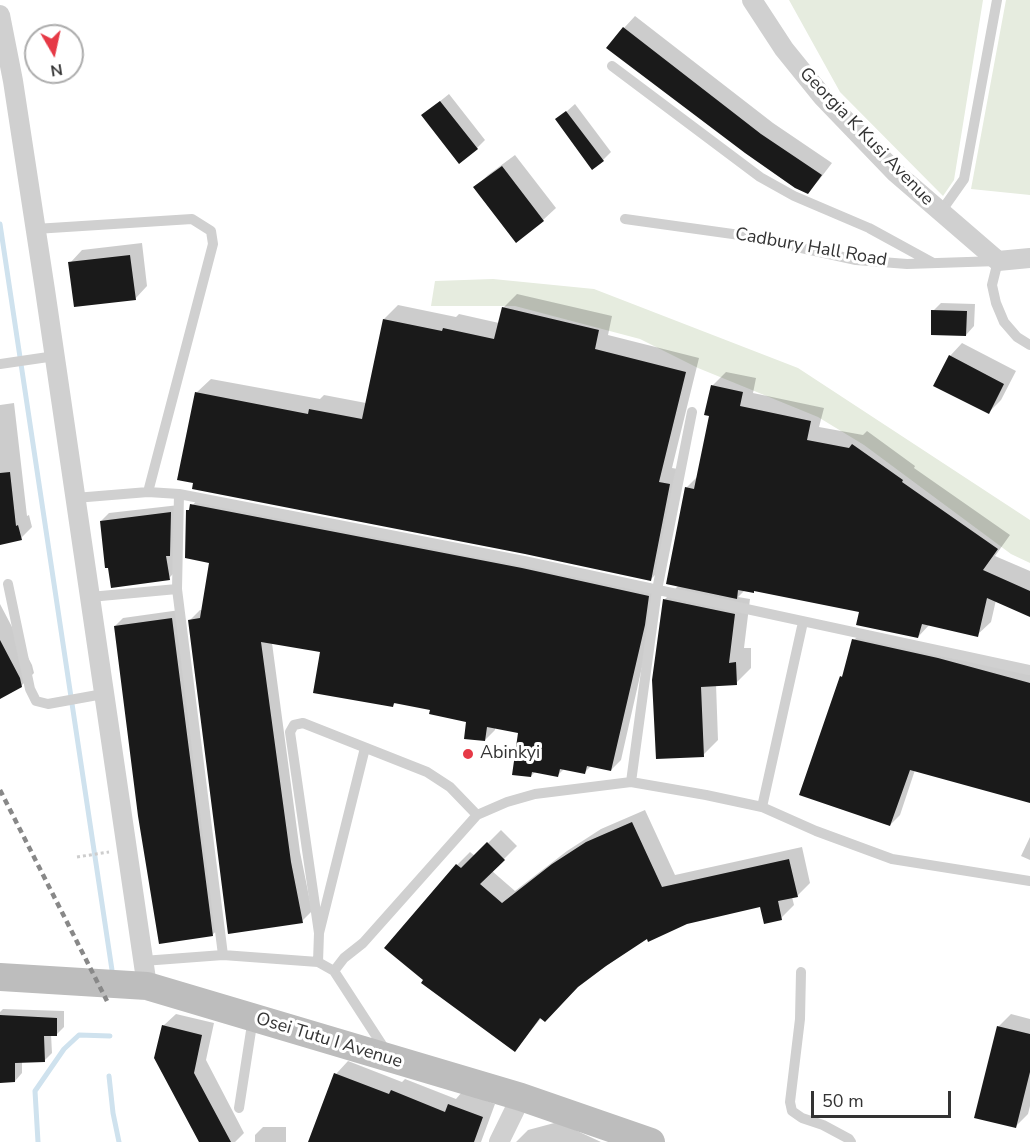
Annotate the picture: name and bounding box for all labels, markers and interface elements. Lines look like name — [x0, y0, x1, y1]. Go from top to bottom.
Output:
north arrow — [24, 24, 84, 84]
text: N — [49, 58, 64, 82]
street label: Georgia K Kusi Avenue — [794, 63, 938, 211]
street label: Cadbury Hall Road — [733, 224, 889, 272]
place label: Abinkyi — [480, 743, 540, 765]
marker: Abinkyi — [461, 747, 475, 761]
street label: Osei Tutu I Avenue — [253, 1008, 405, 1074]
scale bar — [814, 1079, 954, 1117]
text: 50 m — [822, 1089, 864, 1113]

